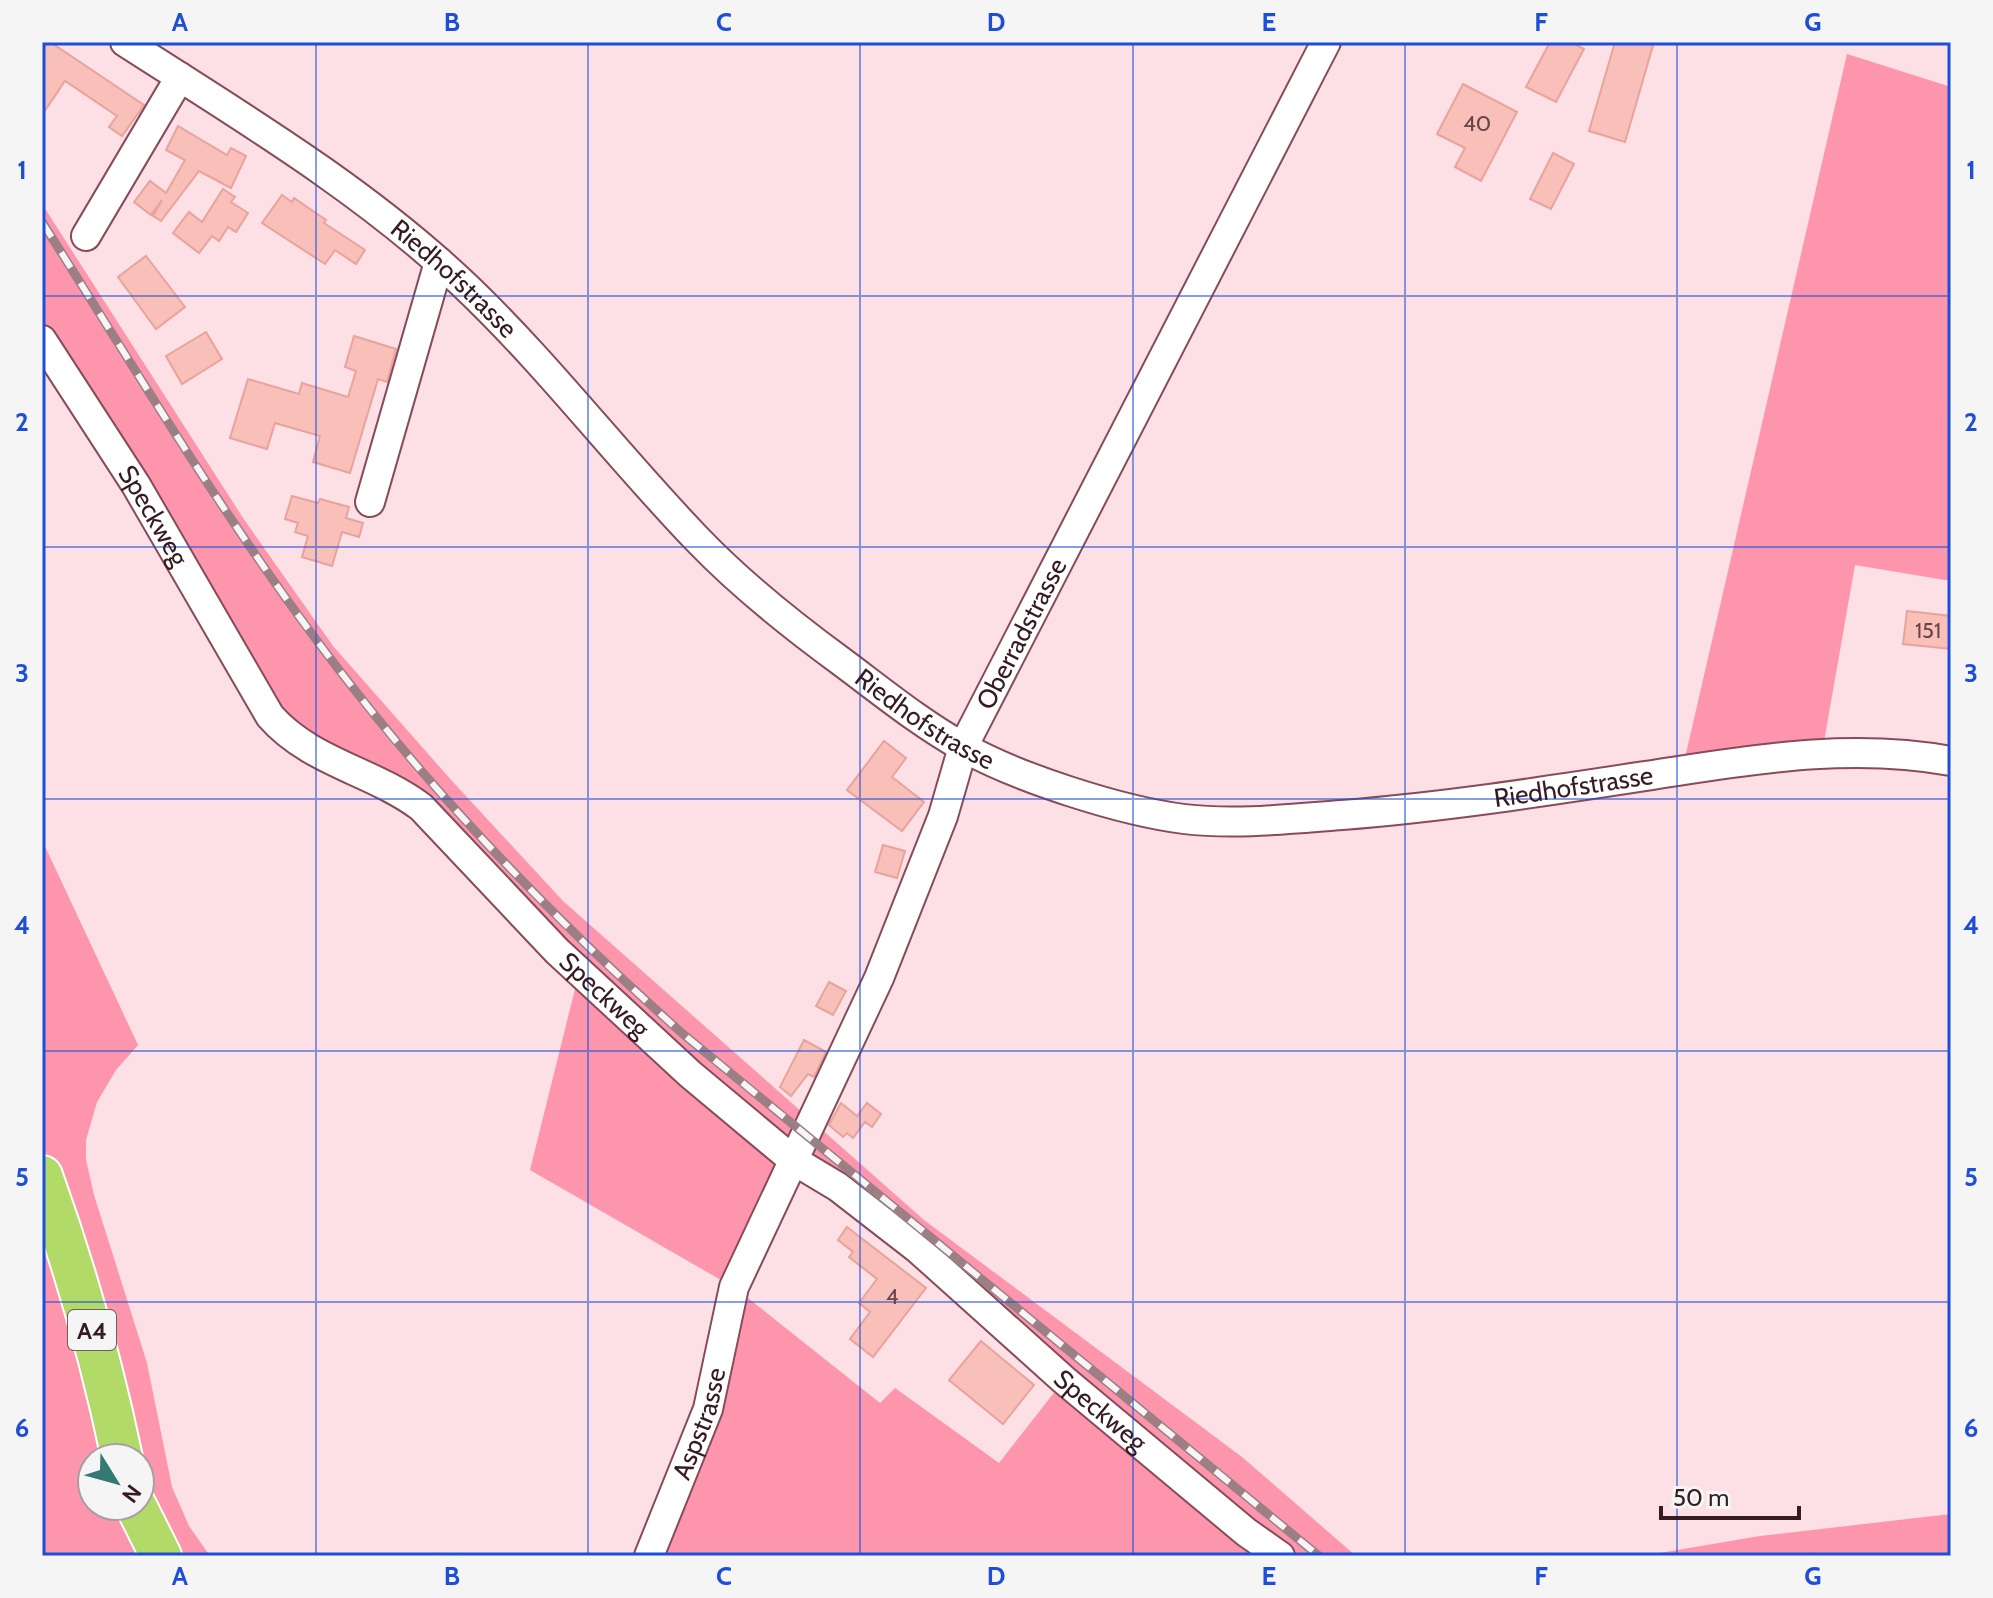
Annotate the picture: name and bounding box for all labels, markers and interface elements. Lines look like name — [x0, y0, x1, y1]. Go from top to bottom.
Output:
text: A — [172, 6, 189, 38]
text: B — [444, 6, 460, 38]
text: C — [716, 6, 732, 38]
text: D — [987, 6, 1005, 38]
text: E — [1262, 6, 1276, 38]
text: F — [1534, 6, 1548, 38]
text: G — [1804, 6, 1822, 38]
house number: 40 — [1463, 110, 1491, 137]
text: 1 — [17, 154, 27, 186]
text: 1 — [1966, 154, 1976, 186]
street label: Riedhofstrasse — [384, 212, 524, 345]
text: 2 — [15, 406, 29, 438]
text: 2 — [1964, 406, 1978, 438]
street label: Speckweg — [111, 459, 196, 573]
street label: Oberradstrasse — [969, 553, 1074, 715]
house number: 151 — [1915, 617, 1941, 644]
text: 3 — [15, 657, 29, 689]
text: 3 — [1964, 657, 1978, 689]
street label: Riedhofstrasse — [849, 662, 1000, 776]
street label: Riedhofstrasse — [1492, 759, 1655, 814]
text: 4 — [14, 909, 30, 941]
text: 4 — [1963, 909, 1979, 941]
street label: Speckweg — [553, 945, 657, 1045]
text: 5 — [15, 1161, 29, 1193]
text: 5 — [1964, 1161, 1978, 1193]
house number: 4 — [886, 1283, 899, 1310]
road number: A4 — [68, 1310, 116, 1350]
street label: Speckweg — [1047, 1363, 1154, 1459]
street label: Aspstrasse — [665, 1365, 732, 1484]
text: 6 — [15, 1412, 29, 1444]
text: 6 — [1964, 1412, 1978, 1444]
north arrow — [76, 1442, 156, 1522]
scale bar — [1661, 1470, 1799, 1520]
text: N — [116, 1479, 147, 1508]
text: 50 m — [1673, 1483, 1729, 1512]
text: A — [172, 1560, 189, 1592]
text: B — [444, 1560, 460, 1592]
text: C — [716, 1560, 732, 1592]
text: D — [987, 1560, 1005, 1592]
text: E — [1262, 1560, 1276, 1592]
text: F — [1534, 1560, 1548, 1592]
text: G — [1804, 1560, 1822, 1592]

